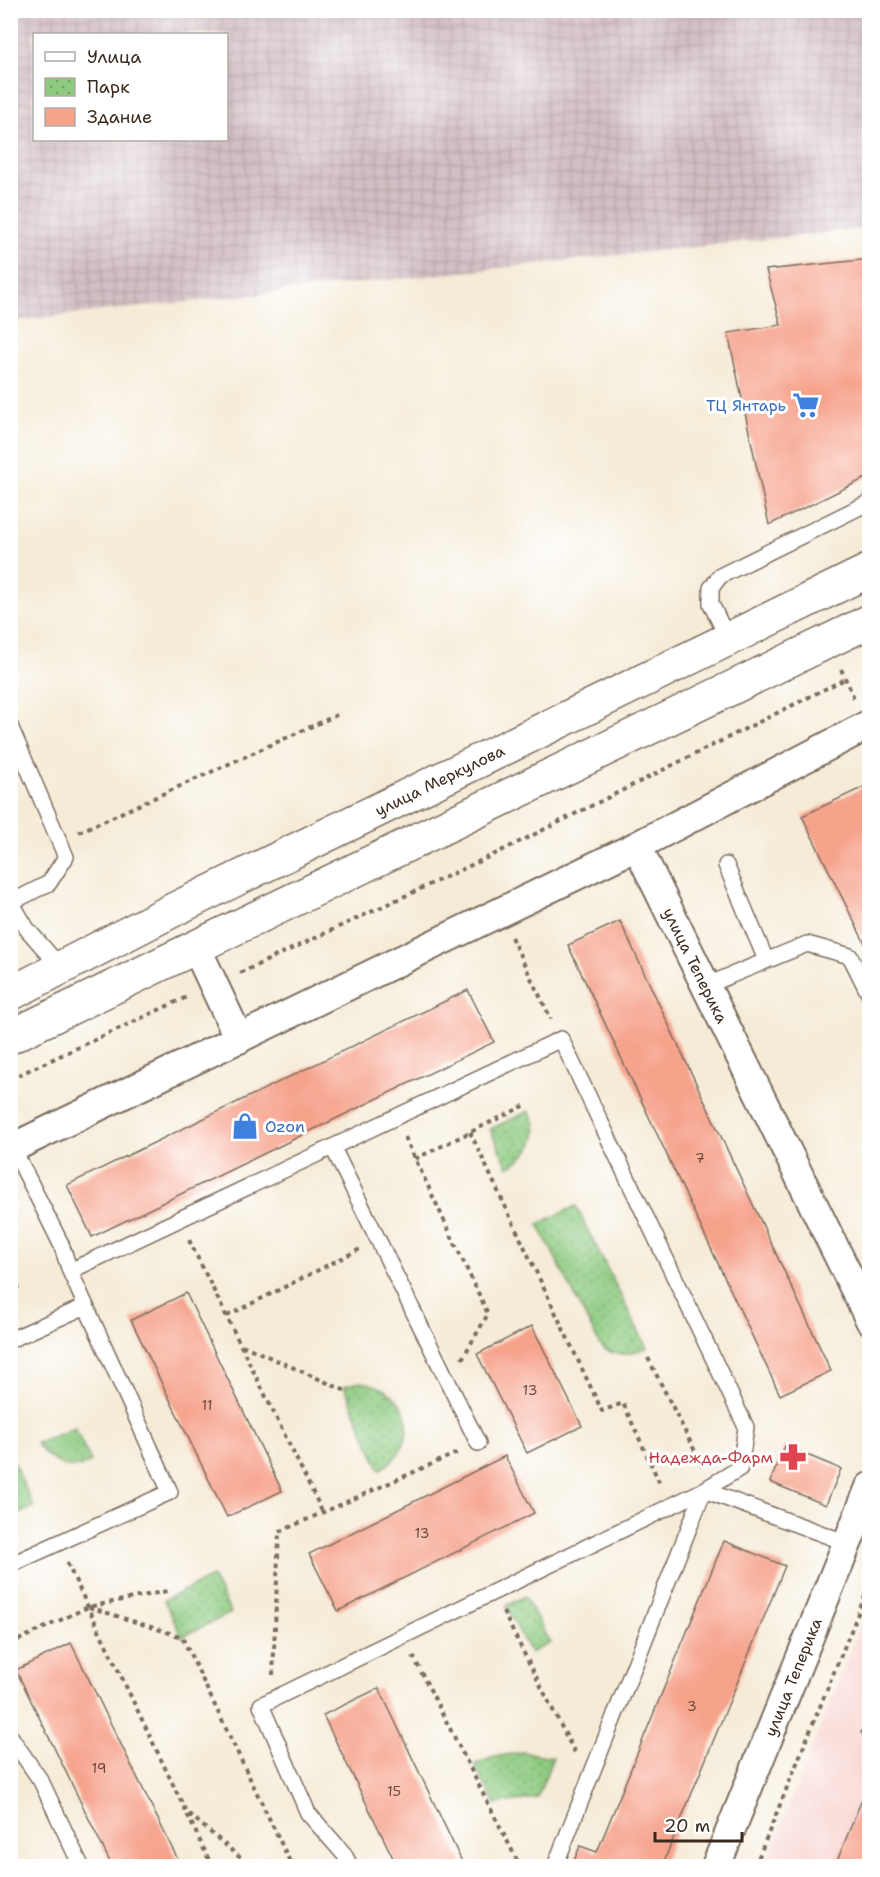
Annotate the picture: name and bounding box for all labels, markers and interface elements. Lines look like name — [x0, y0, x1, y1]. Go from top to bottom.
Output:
legend — [33, 33, 228, 141]
text: Улица — [87, 45, 141, 69]
text: Парк — [87, 75, 130, 99]
text: Здание — [87, 105, 152, 129]
supermarket icon: ТЦ Янтарь — [791, 390, 821, 420]
place label: ТЦ Янтарь — [706, 395, 786, 416]
street label: улица Меркулова — [372, 740, 508, 821]
street label: улица Теперика — [658, 904, 733, 1027]
shop icon: Ozon — [230, 1111, 260, 1141]
place label: Ozon — [265, 1116, 305, 1137]
house number: 7 — [695, 1149, 705, 1167]
house number: 13 — [523, 1381, 537, 1399]
house number: 11 — [201, 1396, 213, 1414]
pharmacy icon: Надежда-Фарм — [778, 1442, 808, 1472]
place label: Надежда-Фарм — [648, 1447, 773, 1468]
house number: 13 — [415, 1524, 429, 1542]
street label: улица Теперика — [760, 1615, 827, 1740]
house number: 3 — [687, 1697, 697, 1715]
house number: 19 — [91, 1759, 107, 1777]
house number: 15 — [387, 1782, 401, 1800]
scale bar — [655, 1805, 742, 1843]
text: 20 m — [664, 1814, 710, 1838]

